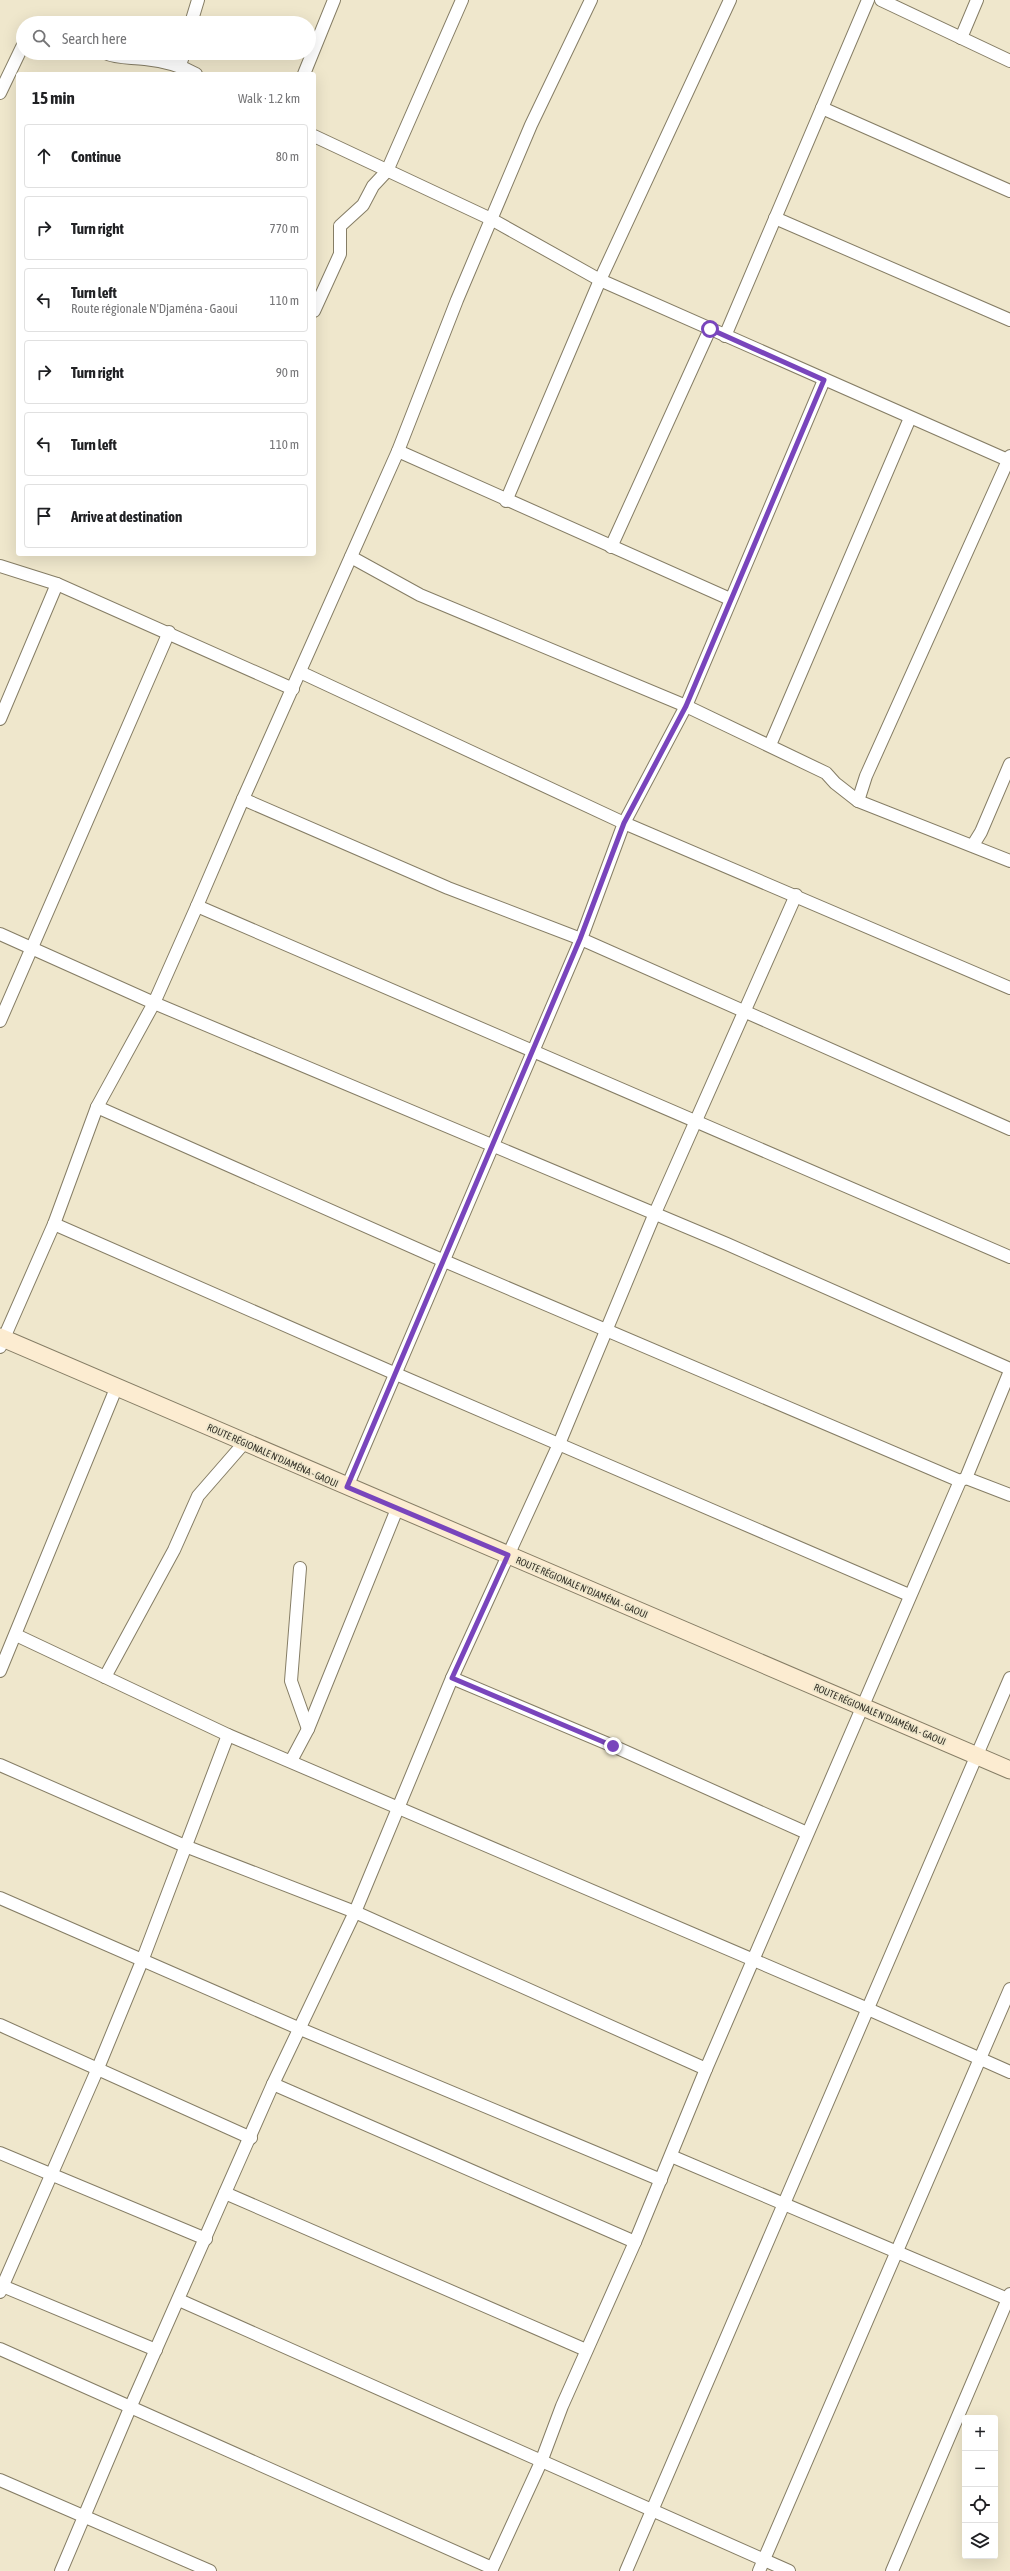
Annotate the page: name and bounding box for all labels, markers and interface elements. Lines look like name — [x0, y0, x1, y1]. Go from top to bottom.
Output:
search box — [16, 16, 316, 60]
icon: search — [30, 27, 52, 49]
text: Search here — [62, 30, 127, 47]
text: 15 min — [32, 88, 75, 108]
text: Walk · 1.2 km — [238, 91, 300, 106]
icon: ahead — [33, 145, 55, 167]
text: Continue — [71, 148, 121, 165]
text: 80 m — [276, 149, 299, 164]
icon: right — [33, 217, 55, 239]
text: Turn right — [71, 220, 124, 237]
text: 770 m — [270, 221, 299, 236]
text: Turn left — [71, 284, 117, 301]
icon: left — [33, 289, 55, 311]
text: 110 m — [270, 293, 299, 308]
text: Route régionale N'Djaména - Gaoui — [71, 301, 238, 316]
route start — [701, 320, 719, 338]
icon: right — [33, 361, 55, 383]
text: Turn right — [71, 364, 124, 381]
text: 90 m — [276, 365, 299, 380]
icon: left — [33, 433, 55, 455]
text: Turn left — [71, 436, 117, 453]
text: 110 m — [270, 437, 299, 452]
icon: arrive — [33, 505, 55, 527]
text: Arrive at destination — [71, 508, 182, 525]
street label: ROUTE RÉGIONALE N'DJAMÉNA - GAOUI — [206, 1421, 340, 1489]
street label: ROUTE RÉGIONALE N'DJAMÉNA - GAOUI — [514, 1555, 649, 1620]
street label: ROUTE RÉGIONALE N'DJAMÉNA - GAOUI — [812, 1682, 947, 1747]
route end — [604, 1737, 622, 1755]
map controls — [962, 2415, 998, 2559]
button: + — [962, 2415, 998, 2451]
button: − — [962, 2451, 998, 2487]
button: locate — [962, 2487, 998, 2523]
button: layers — [962, 2523, 998, 2559]

